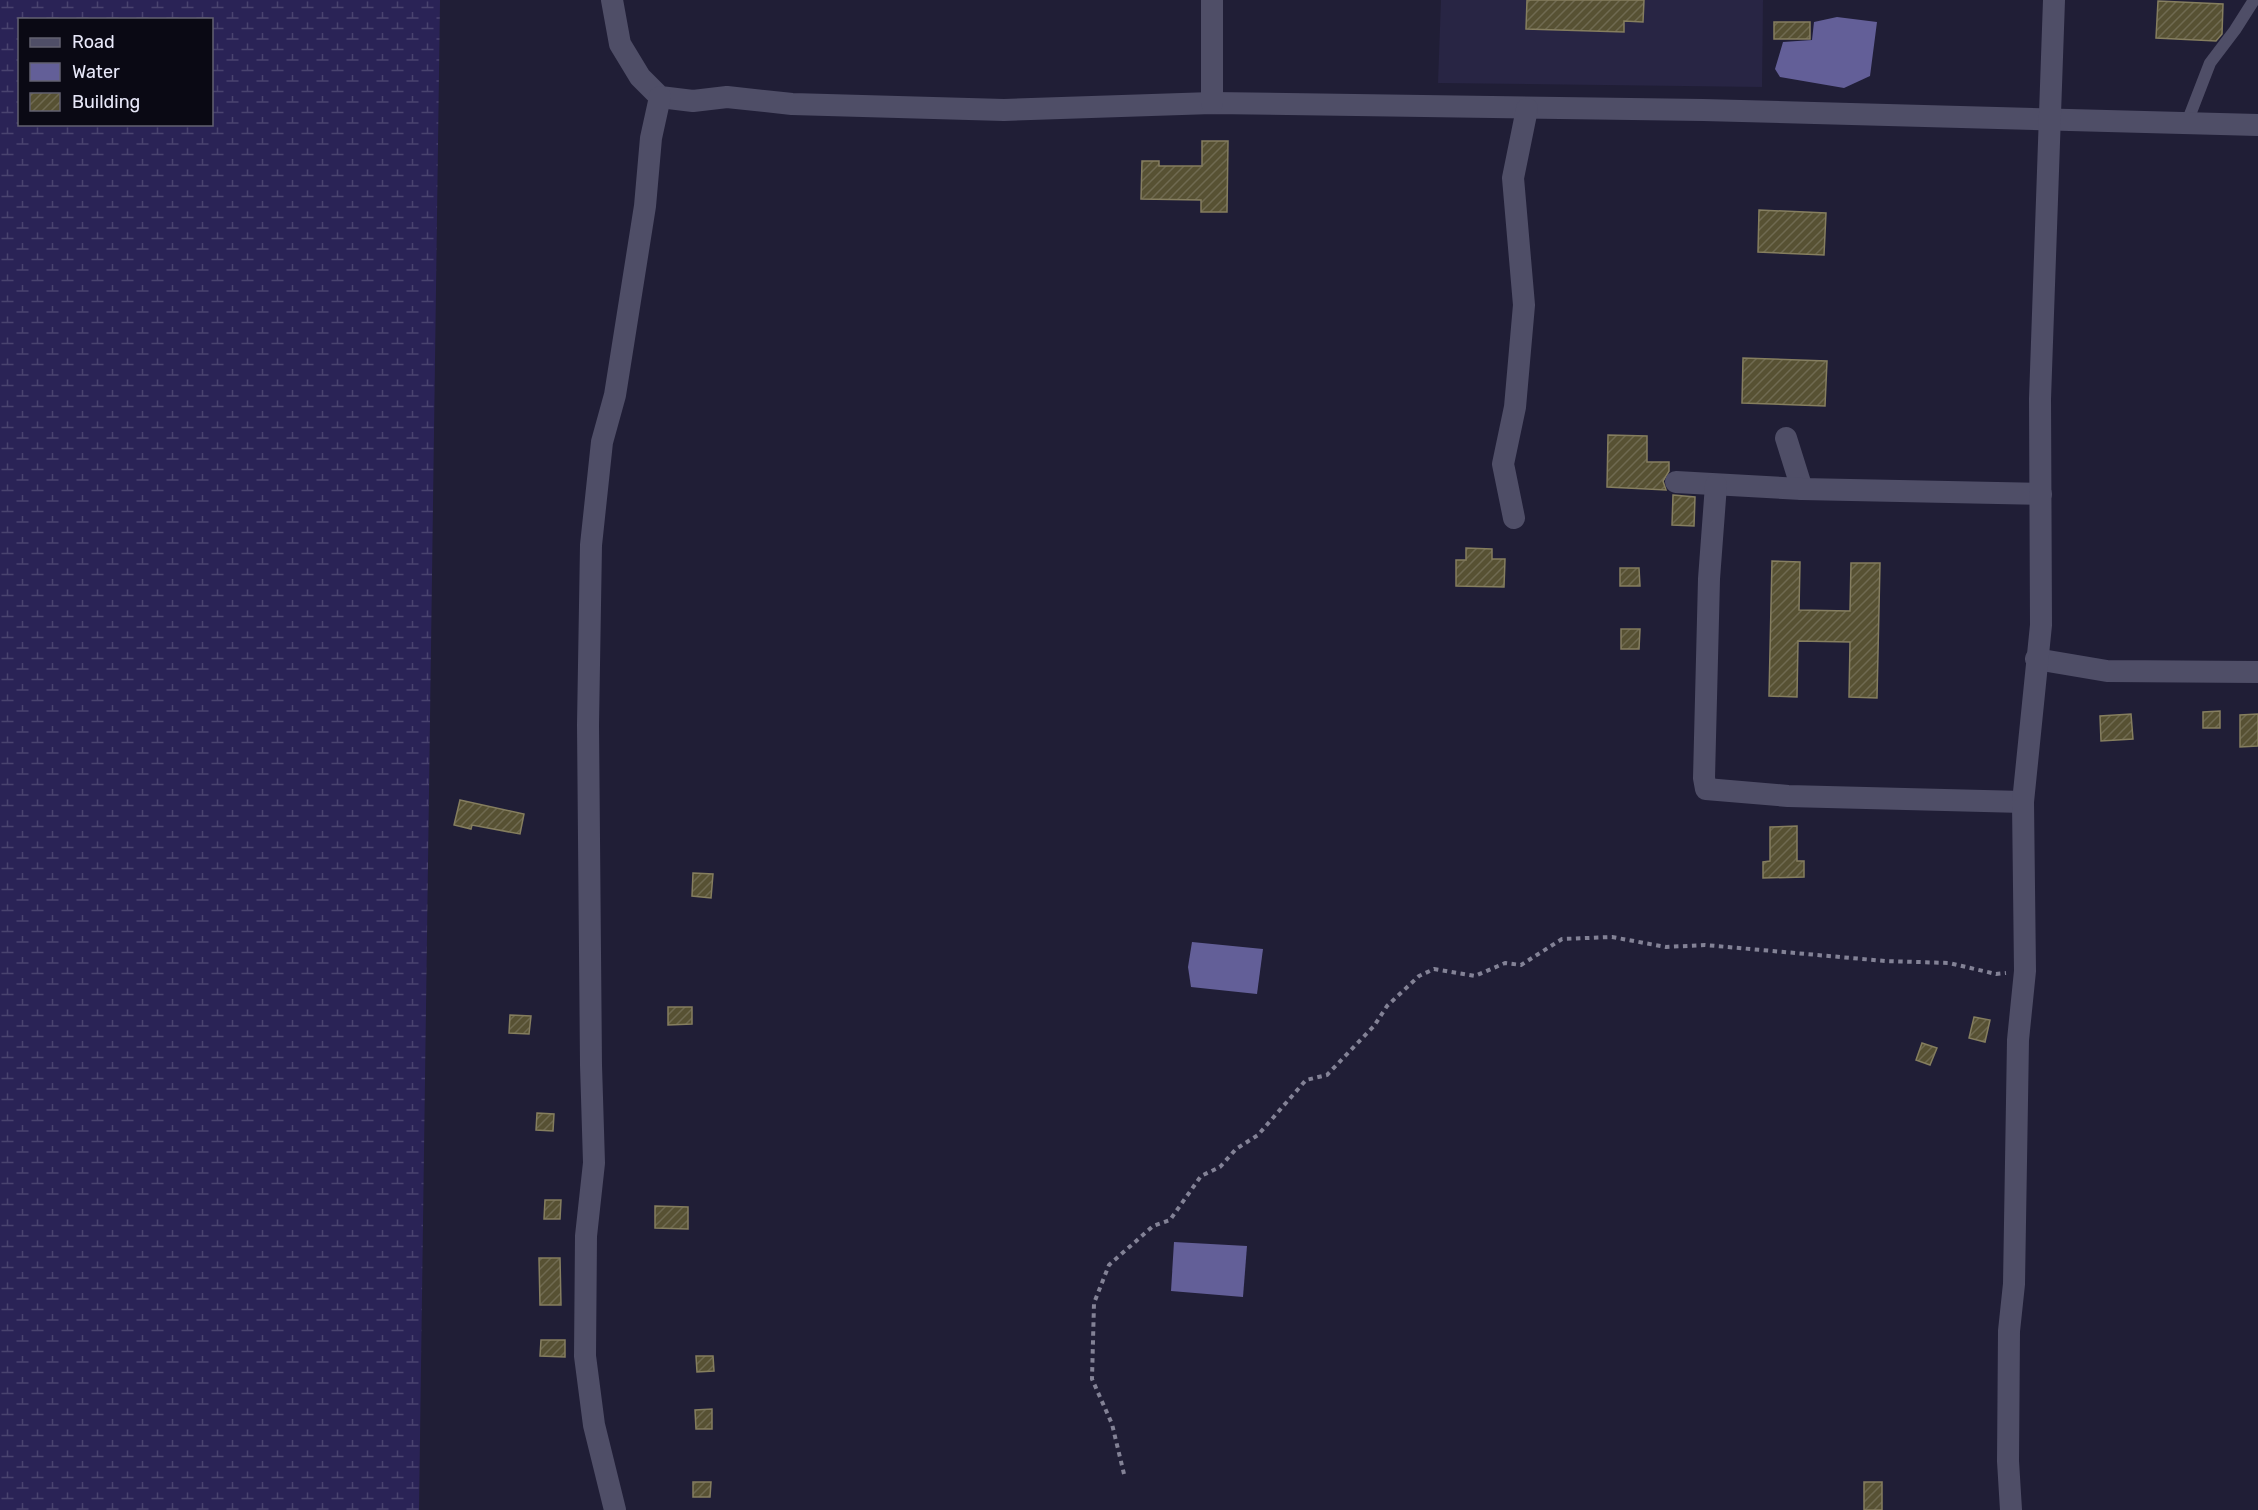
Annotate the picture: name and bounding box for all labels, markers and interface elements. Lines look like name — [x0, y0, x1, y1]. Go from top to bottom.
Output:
legend — [18, 18, 213, 126]
text: Road — [72, 31, 115, 53]
text: Water — [72, 61, 120, 83]
text: Building — [72, 91, 140, 113]

